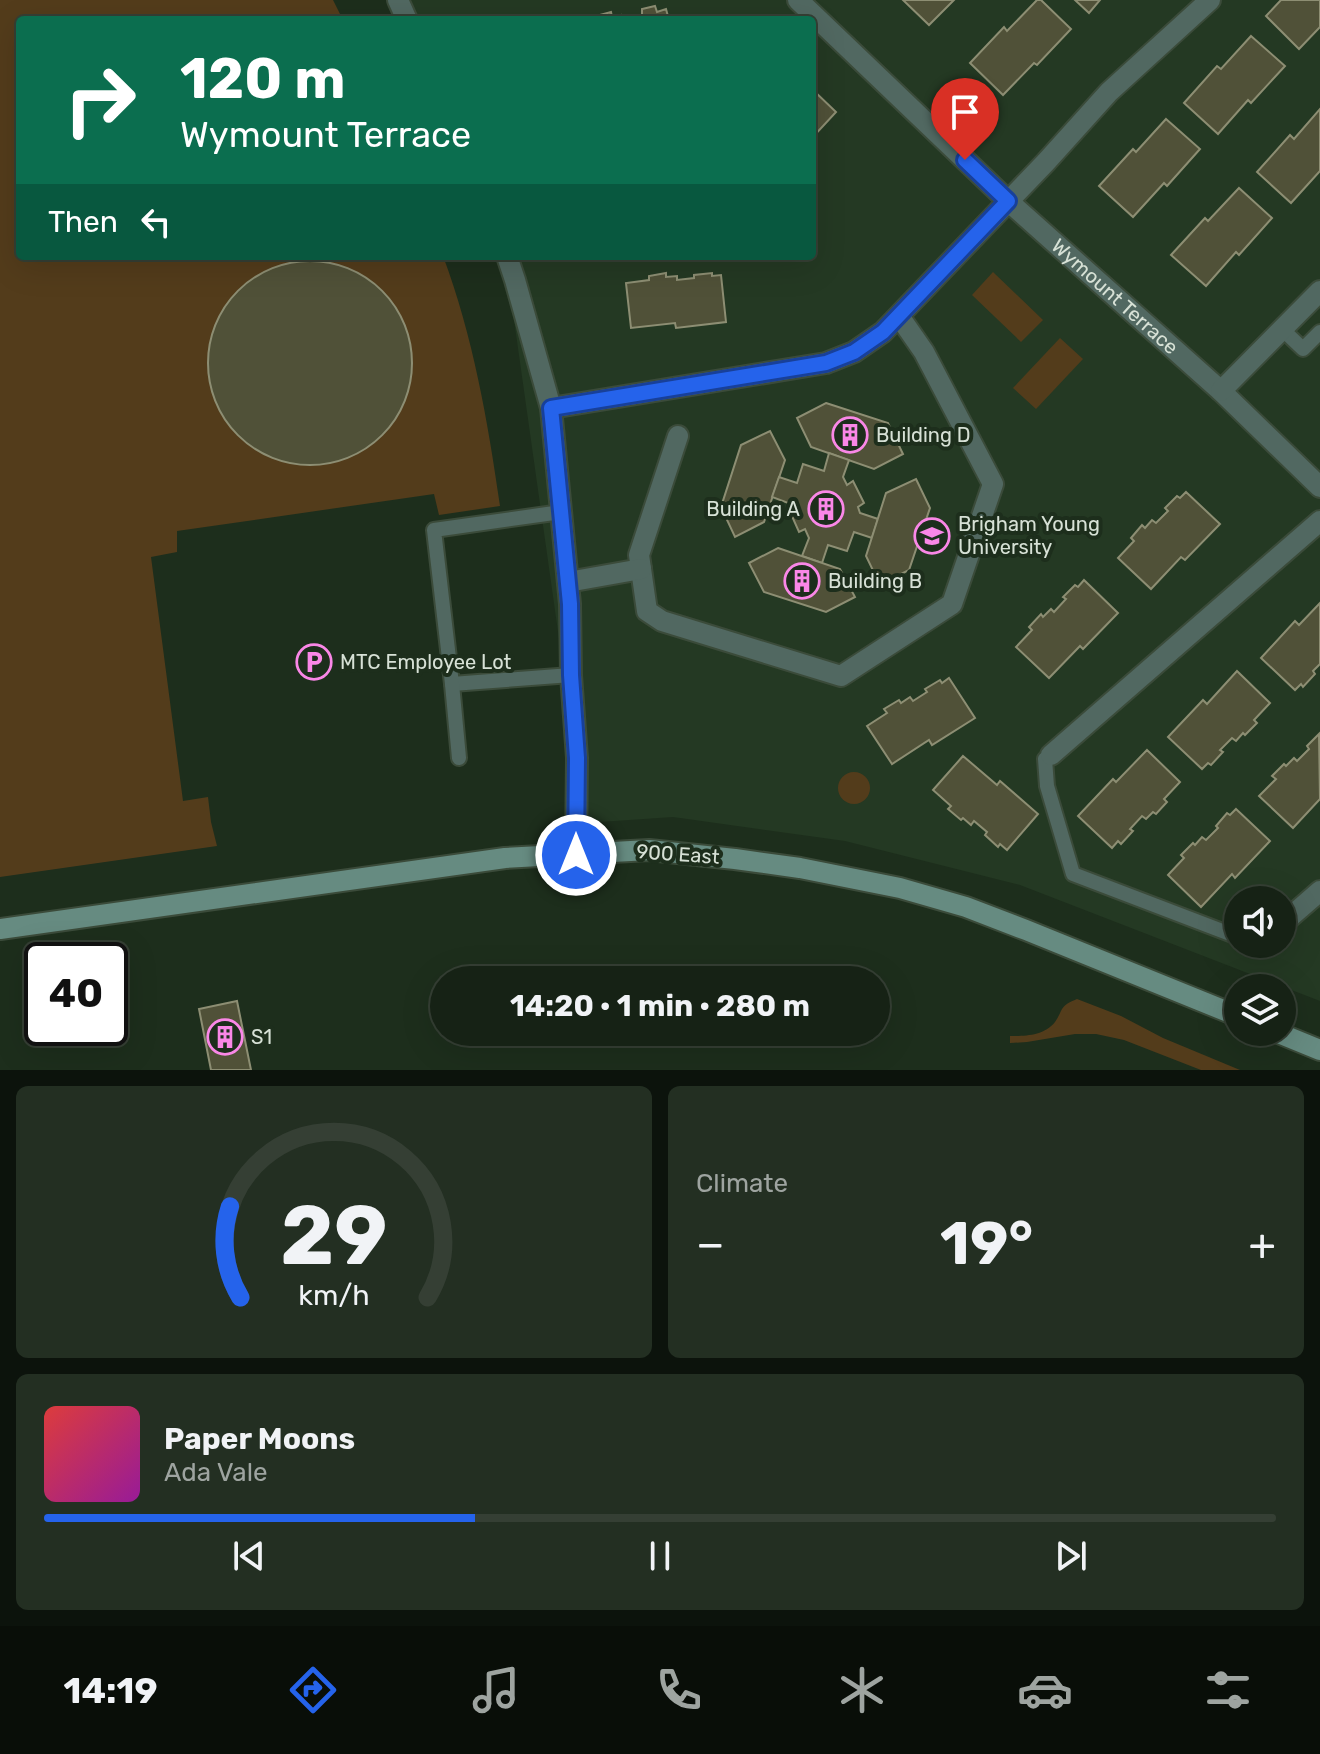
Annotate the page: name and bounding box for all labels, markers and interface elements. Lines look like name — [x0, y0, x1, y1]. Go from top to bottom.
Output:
text: 120 m — [180, 46, 346, 112]
icon: right — [48, 48, 152, 152]
pin — [931, 78, 999, 160]
icon: arrive — [943, 90, 987, 134]
text: Wymount Terrace — [180, 113, 471, 156]
icon: left — [134, 200, 178, 244]
text: Then — [48, 204, 118, 240]
street label: Wymount Terrace — [1047, 234, 1183, 359]
building icon: Building D — [831, 416, 869, 454]
place label: Building D — [876, 423, 971, 447]
building icon: Building A — [807, 490, 845, 528]
place label: Building A — [706, 497, 800, 521]
place label: Brigham Young University — [958, 512, 1100, 559]
school or university icon: Brigham Young University — [913, 517, 951, 555]
building icon: Building B — [783, 562, 821, 600]
place label: Building B — [828, 569, 922, 593]
parking icon: MTC Employee Lot — [295, 643, 333, 681]
place label: MTC Employee Lot — [340, 650, 512, 674]
position arrow — [534, 813, 618, 897]
street label: 900 East — [636, 839, 721, 869]
map controls — [1224, 886, 1296, 1046]
button: sound — [1224, 886, 1296, 958]
speed limit sign: 40 — [24, 942, 128, 1046]
button: layers — [1224, 974, 1296, 1046]
text: 14:20 · 1 min · 280 m — [510, 988, 810, 1024]
building icon: S1 — [206, 1018, 244, 1056]
place label: S1 — [251, 1025, 272, 1049]
text: Climate — [696, 1168, 788, 1199]
text: 29 — [280, 1186, 388, 1285]
text: 19° — [940, 1208, 1033, 1279]
text: − — [696, 1218, 725, 1270]
text: + — [1249, 1218, 1276, 1270]
text: km/h — [298, 1278, 370, 1312]
text: Paper Moons — [164, 1421, 355, 1457]
text: Ada Vale — [164, 1457, 268, 1488]
icon: previous — [227, 1534, 271, 1578]
icon: pause — [638, 1534, 682, 1578]
icon: next — [1049, 1534, 1093, 1578]
icon: directions — [285, 1662, 341, 1718]
icon: music — [468, 1662, 524, 1718]
icon: phone — [651, 1662, 707, 1718]
icon: climate — [834, 1662, 890, 1718]
icon: car — [1017, 1662, 1073, 1718]
icon: filters — [1200, 1662, 1256, 1718]
text: 14:19 — [64, 1669, 158, 1712]

